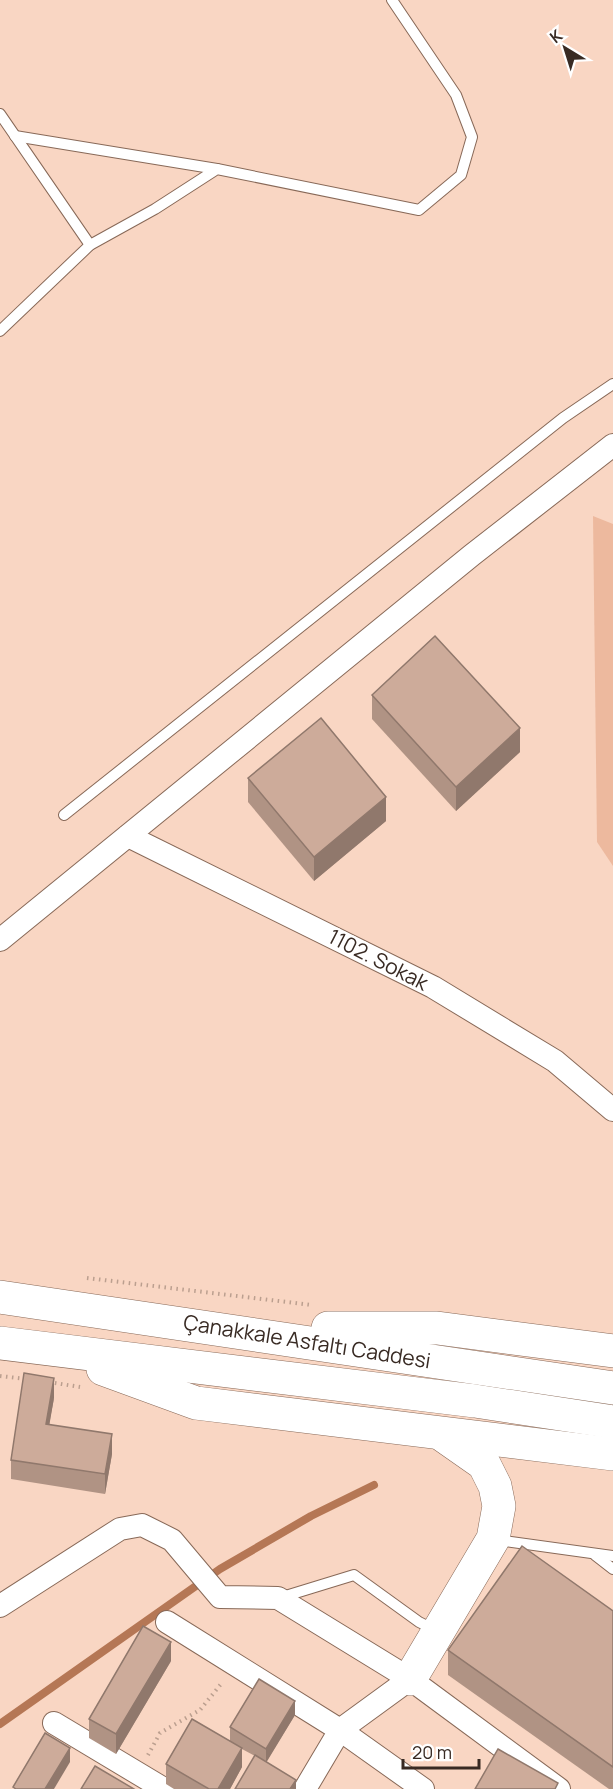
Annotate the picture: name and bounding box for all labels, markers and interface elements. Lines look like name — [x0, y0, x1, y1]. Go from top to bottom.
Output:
north arrow — [535, 18, 595, 78]
text: K — [545, 24, 567, 48]
street label: 1102. Sokak — [324, 922, 434, 996]
street label: Çanakkale Asfaltı Caddesi — [181, 1308, 433, 1374]
scale bar — [403, 1732, 480, 1770]
text: 20 m — [412, 1740, 452, 1764]

